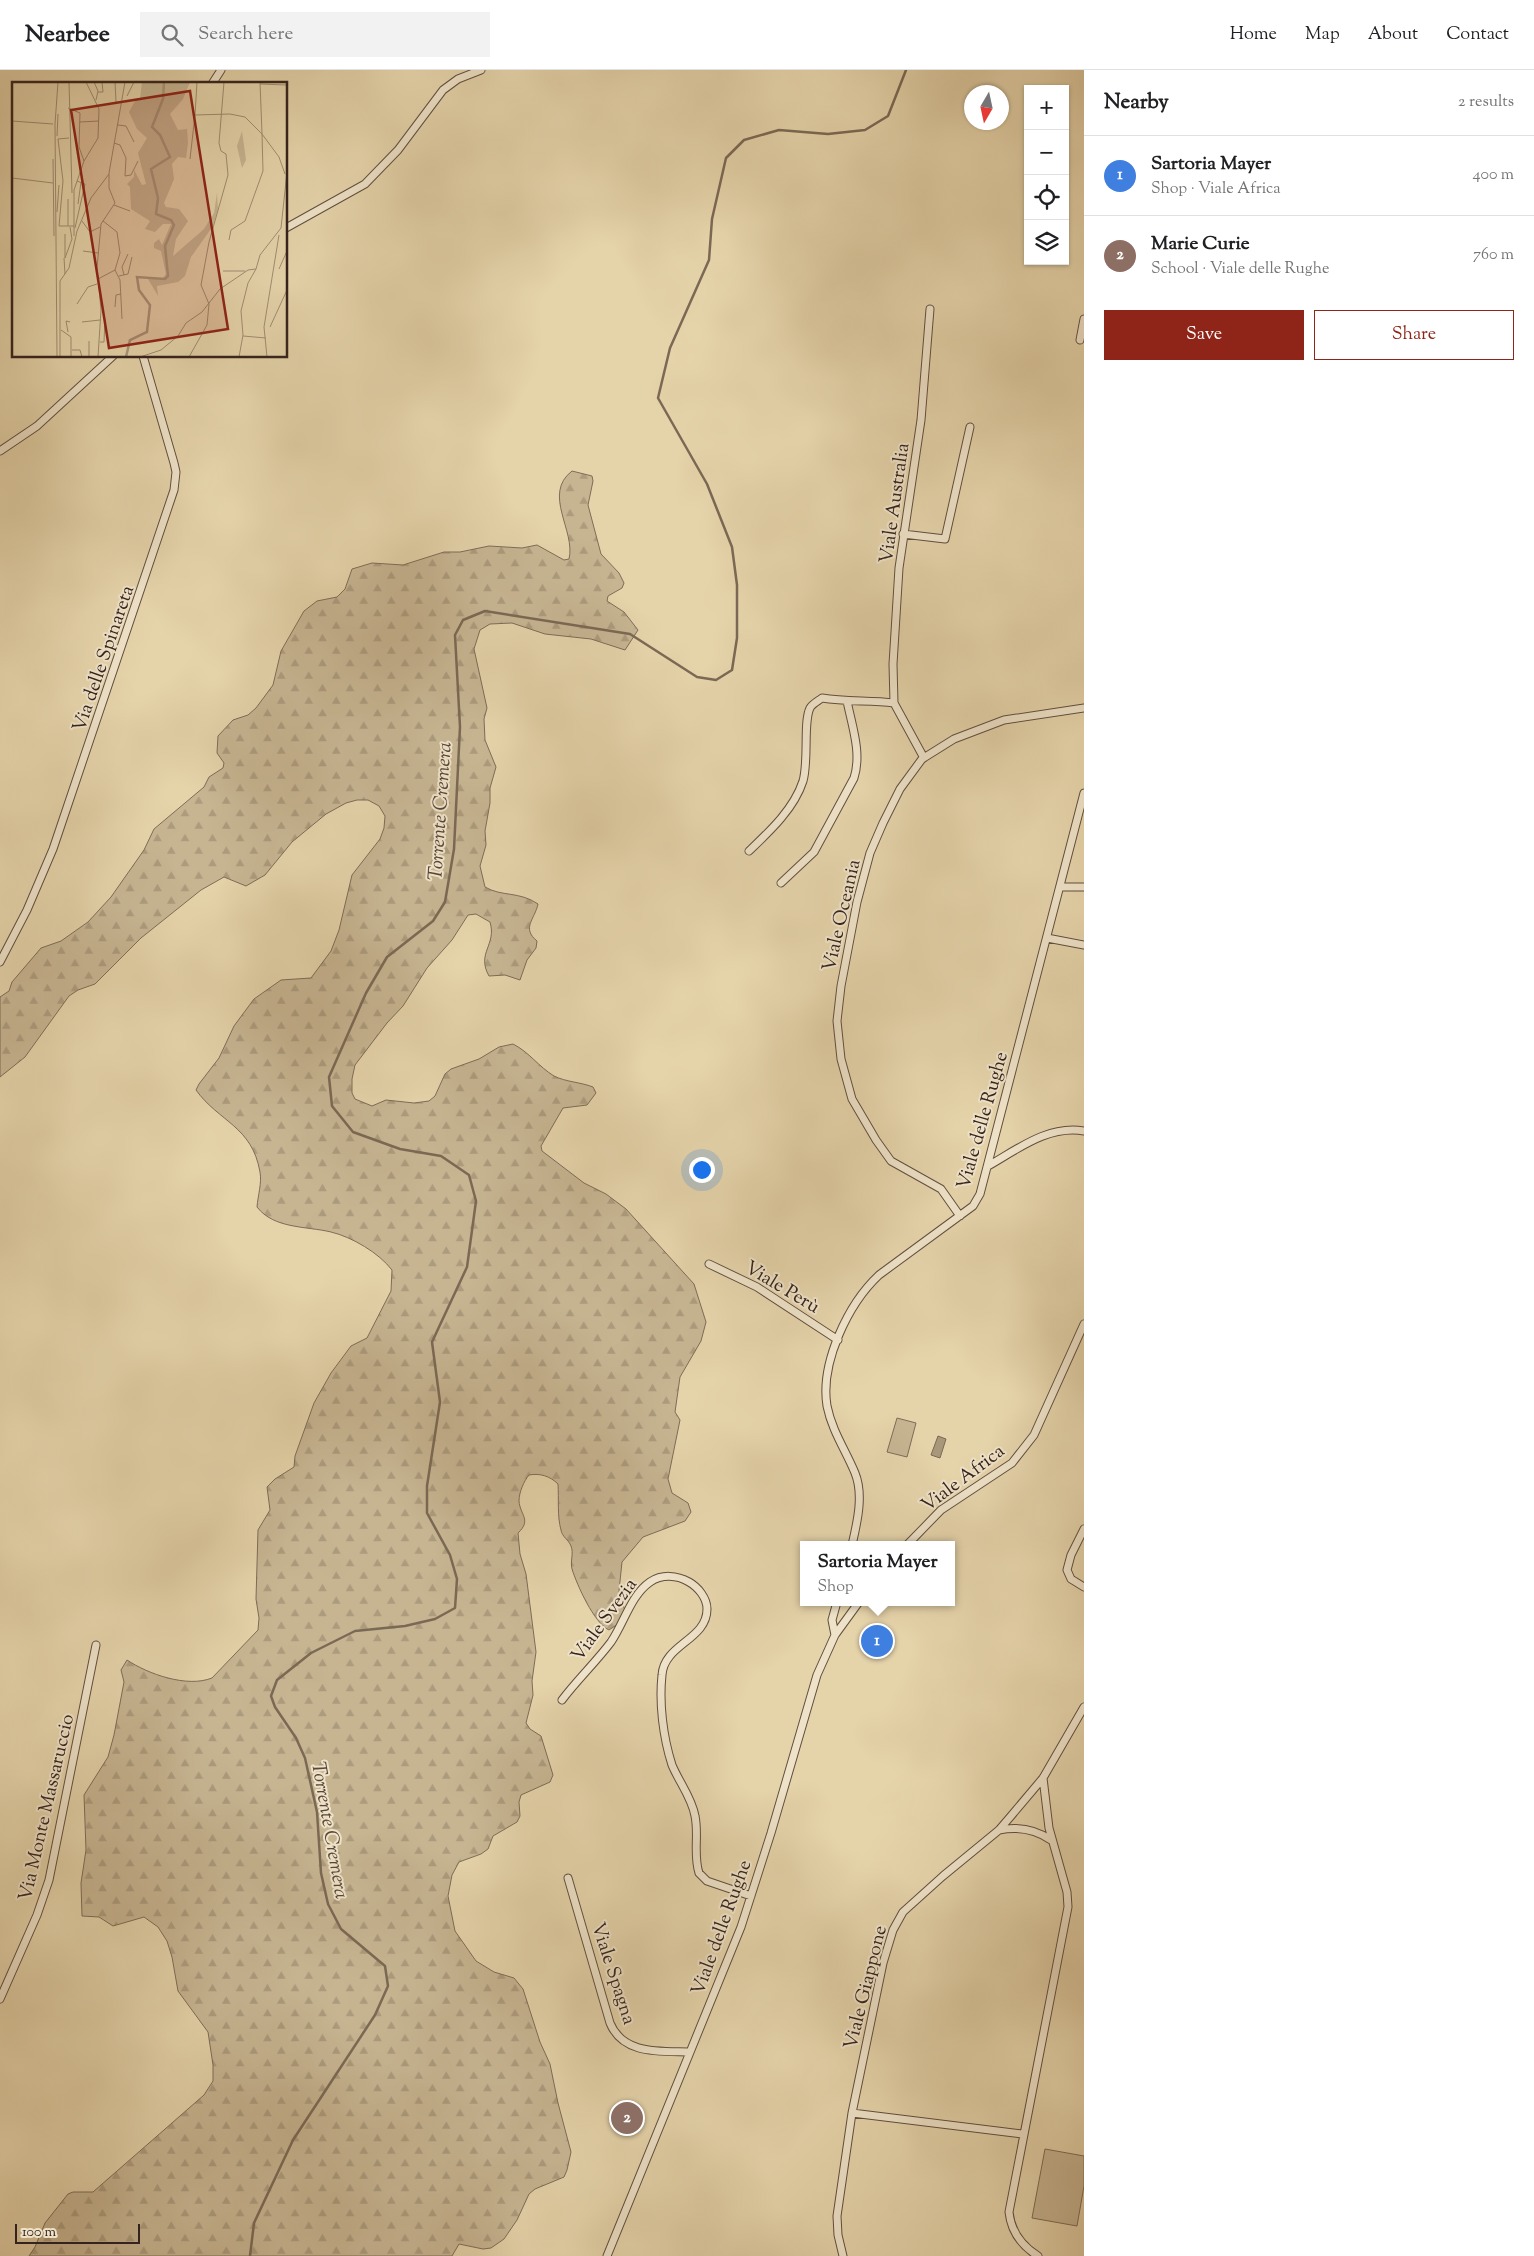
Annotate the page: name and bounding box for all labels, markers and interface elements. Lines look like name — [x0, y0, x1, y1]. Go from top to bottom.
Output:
search box — [140, 12, 490, 57]
text: Nearbee — [25, 18, 110, 52]
icon: search — [158, 21, 186, 49]
text: Search here — [198, 21, 293, 48]
text: Home — [1230, 22, 1277, 48]
text: Map — [1305, 22, 1340, 48]
text: About — [1368, 22, 1418, 48]
text: Contact — [1446, 22, 1509, 48]
inset map — [12, 82, 288, 358]
north arrow — [964, 85, 1009, 130]
map controls — [1024, 85, 1069, 265]
button: + — [1024, 85, 1069, 130]
text: Nearby — [1104, 88, 1169, 118]
text: 2 results — [1458, 91, 1514, 114]
button: − — [1024, 130, 1069, 175]
text: Sartoria Mayer — [1151, 151, 1271, 178]
text: 1 — [1117, 164, 1123, 187]
text: 400 m — [1473, 164, 1514, 187]
button: locate — [1024, 175, 1069, 220]
text: Shop · Viale Africa — [1151, 178, 1281, 201]
button: layers — [1024, 220, 1069, 265]
text: Marie Curie — [1151, 231, 1250, 258]
text: 2 — [1116, 244, 1124, 267]
text: 760 m — [1473, 244, 1514, 267]
text: School · Viale delle Rughe — [1151, 258, 1329, 281]
button: Save — [1104, 310, 1304, 360]
button: Share — [1314, 310, 1514, 360]
street label: Viale Australia — [874, 441, 917, 565]
street label: Via delle Spinareta — [67, 582, 142, 736]
water label: Torrente Cremera — [422, 741, 461, 881]
street label: Viale Oceania — [816, 857, 868, 974]
street label: Viale delle Rughe — [951, 1049, 1016, 1193]
your location — [689, 1157, 715, 1183]
street label: Viale Perù — [739, 1255, 824, 1321]
street label: Viale Africa — [916, 1439, 1011, 1519]
popup — [800, 1541, 955, 1606]
text: Sartoria Mayer — [817, 1549, 938, 1576]
street label: Viale Svezia — [566, 1573, 645, 1668]
text: Shop — [817, 1576, 854, 1599]
pin: 1 — [861, 1622, 893, 1660]
street label: Via Monte Massaruccio — [13, 1711, 82, 1904]
water label: Torrente Cremera — [302, 1760, 355, 1901]
street label: Viale delle Rughe — [685, 1856, 759, 1999]
street label: Viale Spagna — [583, 1919, 642, 2029]
street label: Viale Giappone — [838, 1923, 895, 2053]
pin: 2 — [611, 2099, 643, 2137]
scale bar — [15, 2221, 140, 2244]
text: 100 m — [22, 2223, 56, 2243]

